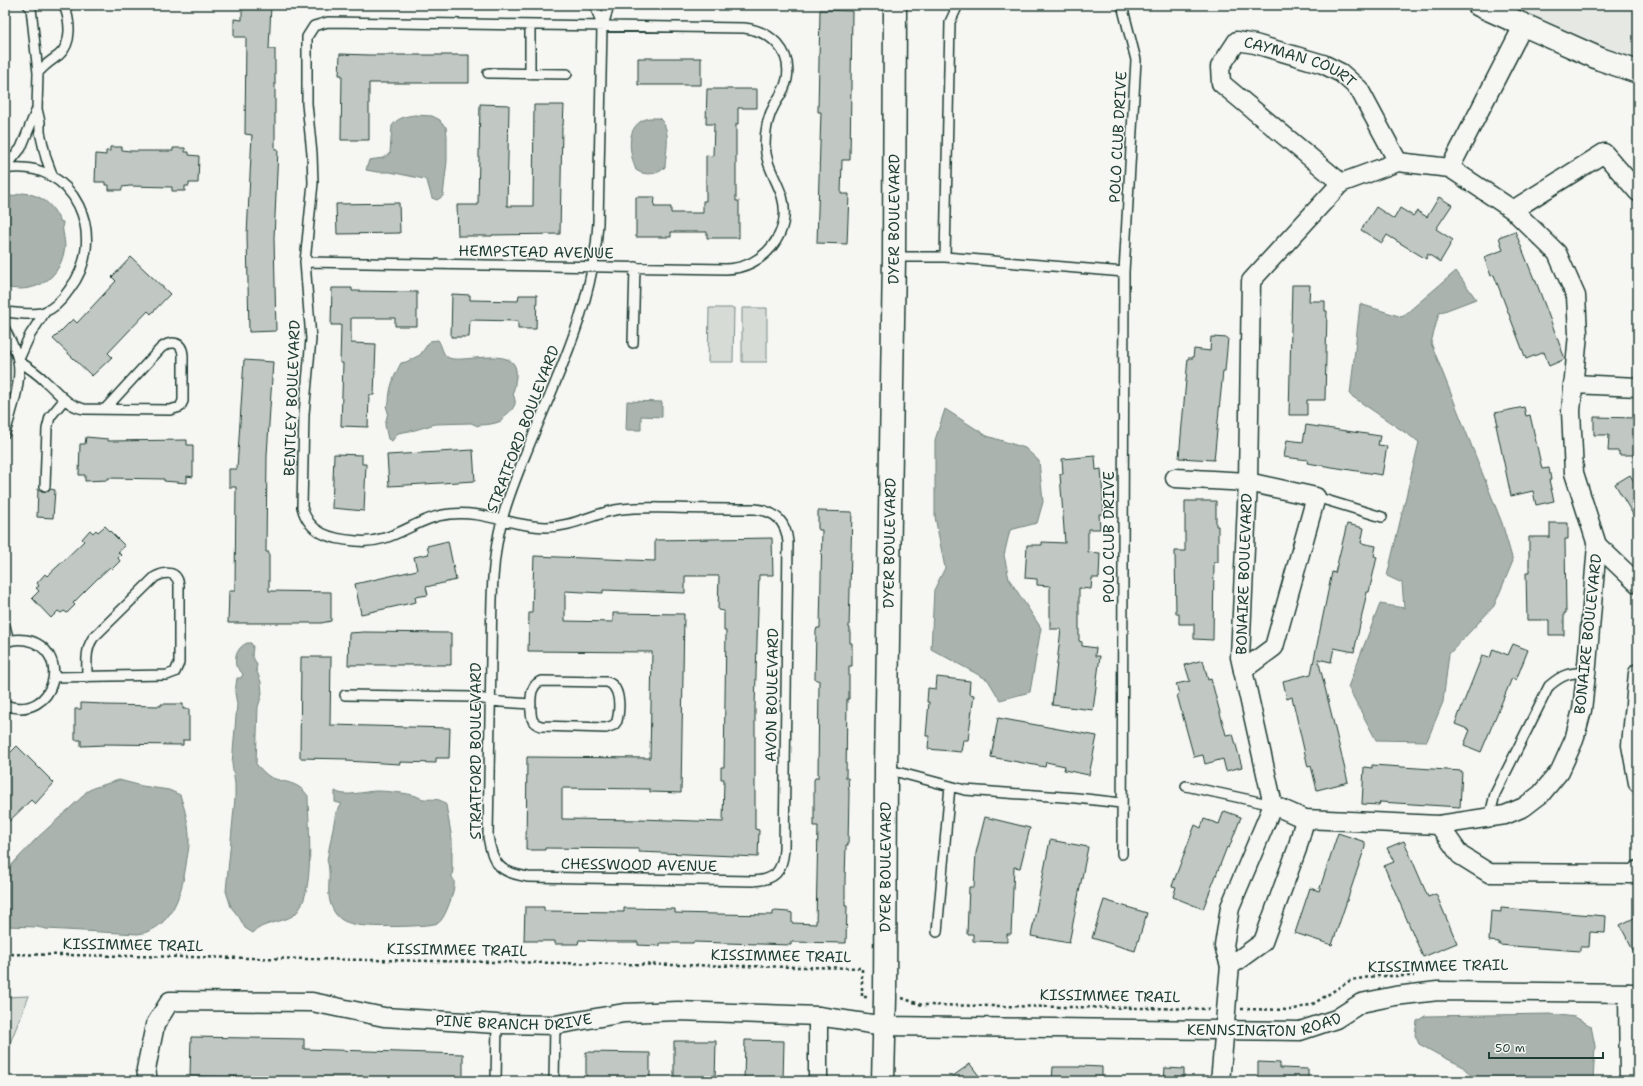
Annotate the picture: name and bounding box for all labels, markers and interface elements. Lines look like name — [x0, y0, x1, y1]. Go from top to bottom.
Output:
street label: CAYMAN COURT — [1242, 32, 1360, 92]
street label: POLO CLUB DRIVE — [1105, 71, 1131, 203]
street label: DYER BOULEVARD — [884, 154, 904, 285]
street label: HEMPSTEAD AVENUE — [458, 241, 614, 263]
street label: BENTLEY BOULEVARD — [279, 319, 305, 476]
street label: STRATFORD BOULEVARD — [482, 342, 564, 515]
street label: POLO CLUB DRIVE — [1099, 471, 1119, 603]
street label: DYER BOULEVARD — [879, 477, 901, 609]
street label: BONAIRE BOULEVARD — [1231, 493, 1257, 655]
street label: BONAIRE BOULEVARD — [1570, 553, 1606, 715]
street label: AVON BOULEVARD — [761, 628, 783, 762]
street label: STRATFORD BOULEVARD — [466, 662, 486, 840]
street label: DYER BOULEVARD — [875, 802, 896, 932]
street label: CHESSWOOD AVENUE — [561, 854, 717, 876]
street label: KISSIMMEE TRAIL — [63, 934, 203, 956]
street label: KISSIMMEE TRAIL — [387, 939, 527, 961]
street label: KISSIMMEE TRAIL — [711, 945, 851, 967]
street label: KISSIMMEE TRAIL — [1368, 955, 1508, 977]
street label: KISSIMMEE TRAIL — [1040, 985, 1180, 1007]
street label: KENNSINGTON ROAD — [1187, 1008, 1346, 1041]
street label: PINE BRANCH DRIVE — [435, 1009, 594, 1035]
scale bar — [1489, 1034, 1603, 1060]
text: 50 m — [1495, 1040, 1525, 1056]

